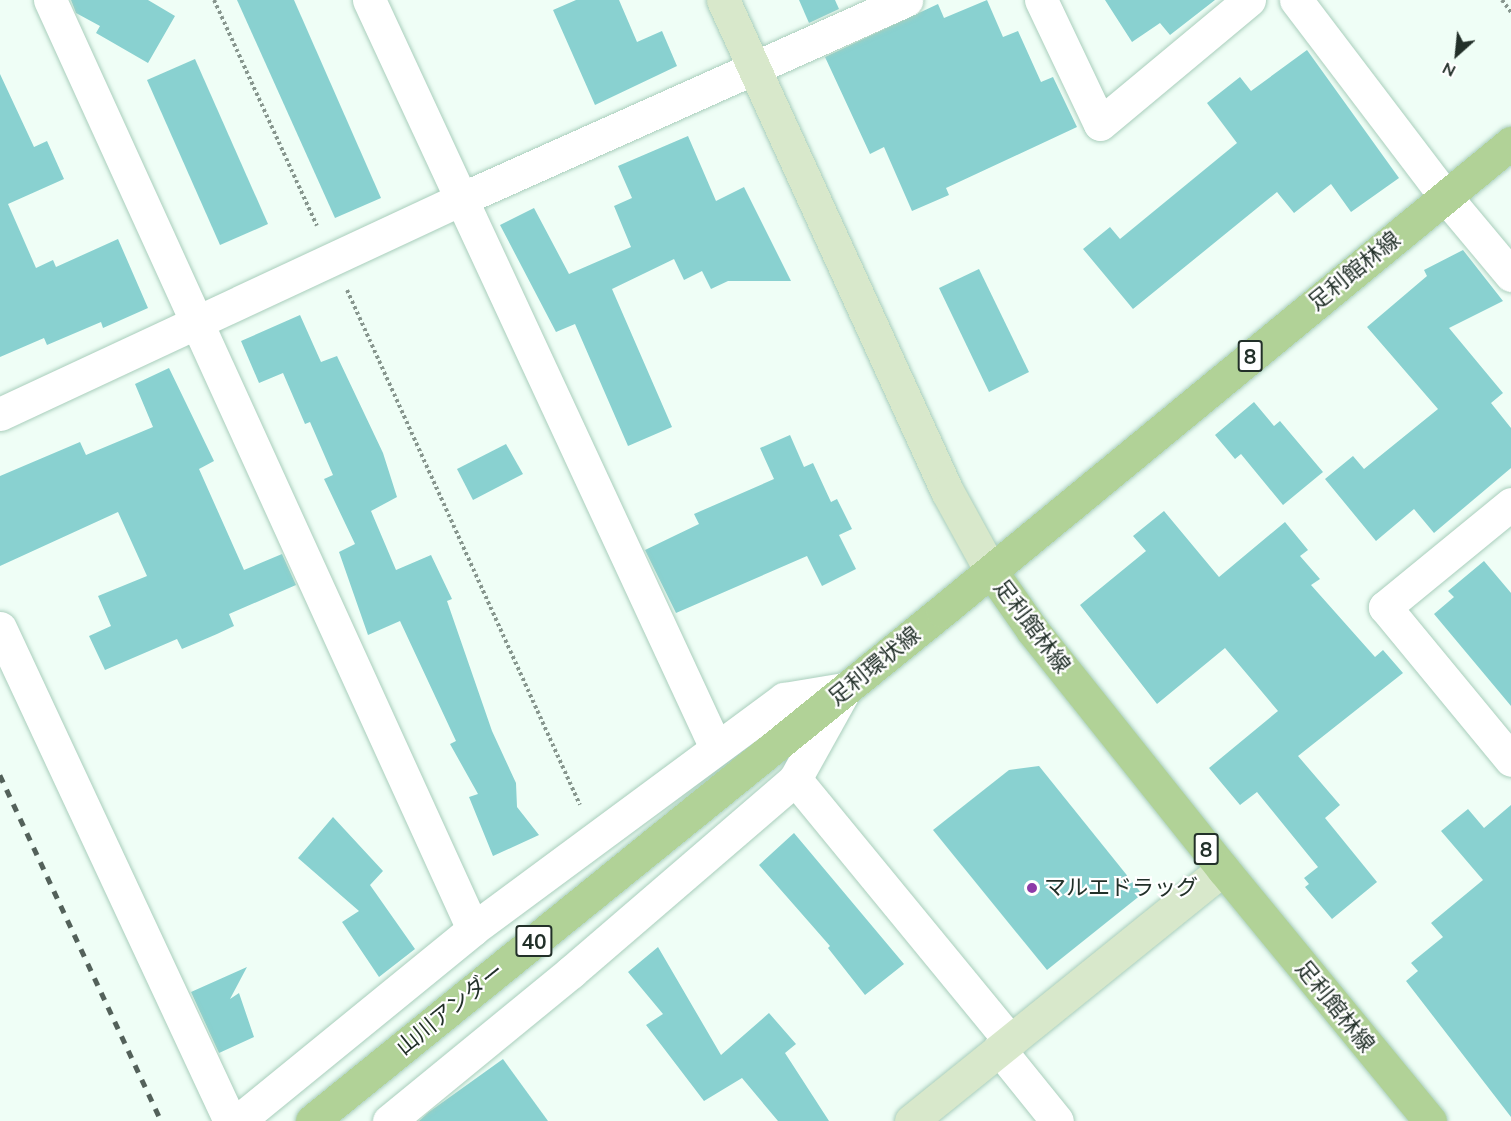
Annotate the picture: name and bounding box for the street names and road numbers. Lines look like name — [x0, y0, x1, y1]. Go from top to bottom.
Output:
street label: 足利館林線 — [1303, 226, 1405, 316]
road number: 8 — [1236, 338, 1264, 374]
street label: 足利館林線 — [988, 574, 1076, 678]
street label: 足利環状線 — [823, 621, 925, 711]
road number: 8 — [1192, 831, 1220, 867]
road number: 40 — [514, 923, 554, 959]
street label: 足利館林線 — [1290, 955, 1380, 1057]
street label: 山川アンダー — [390, 957, 510, 1061]

